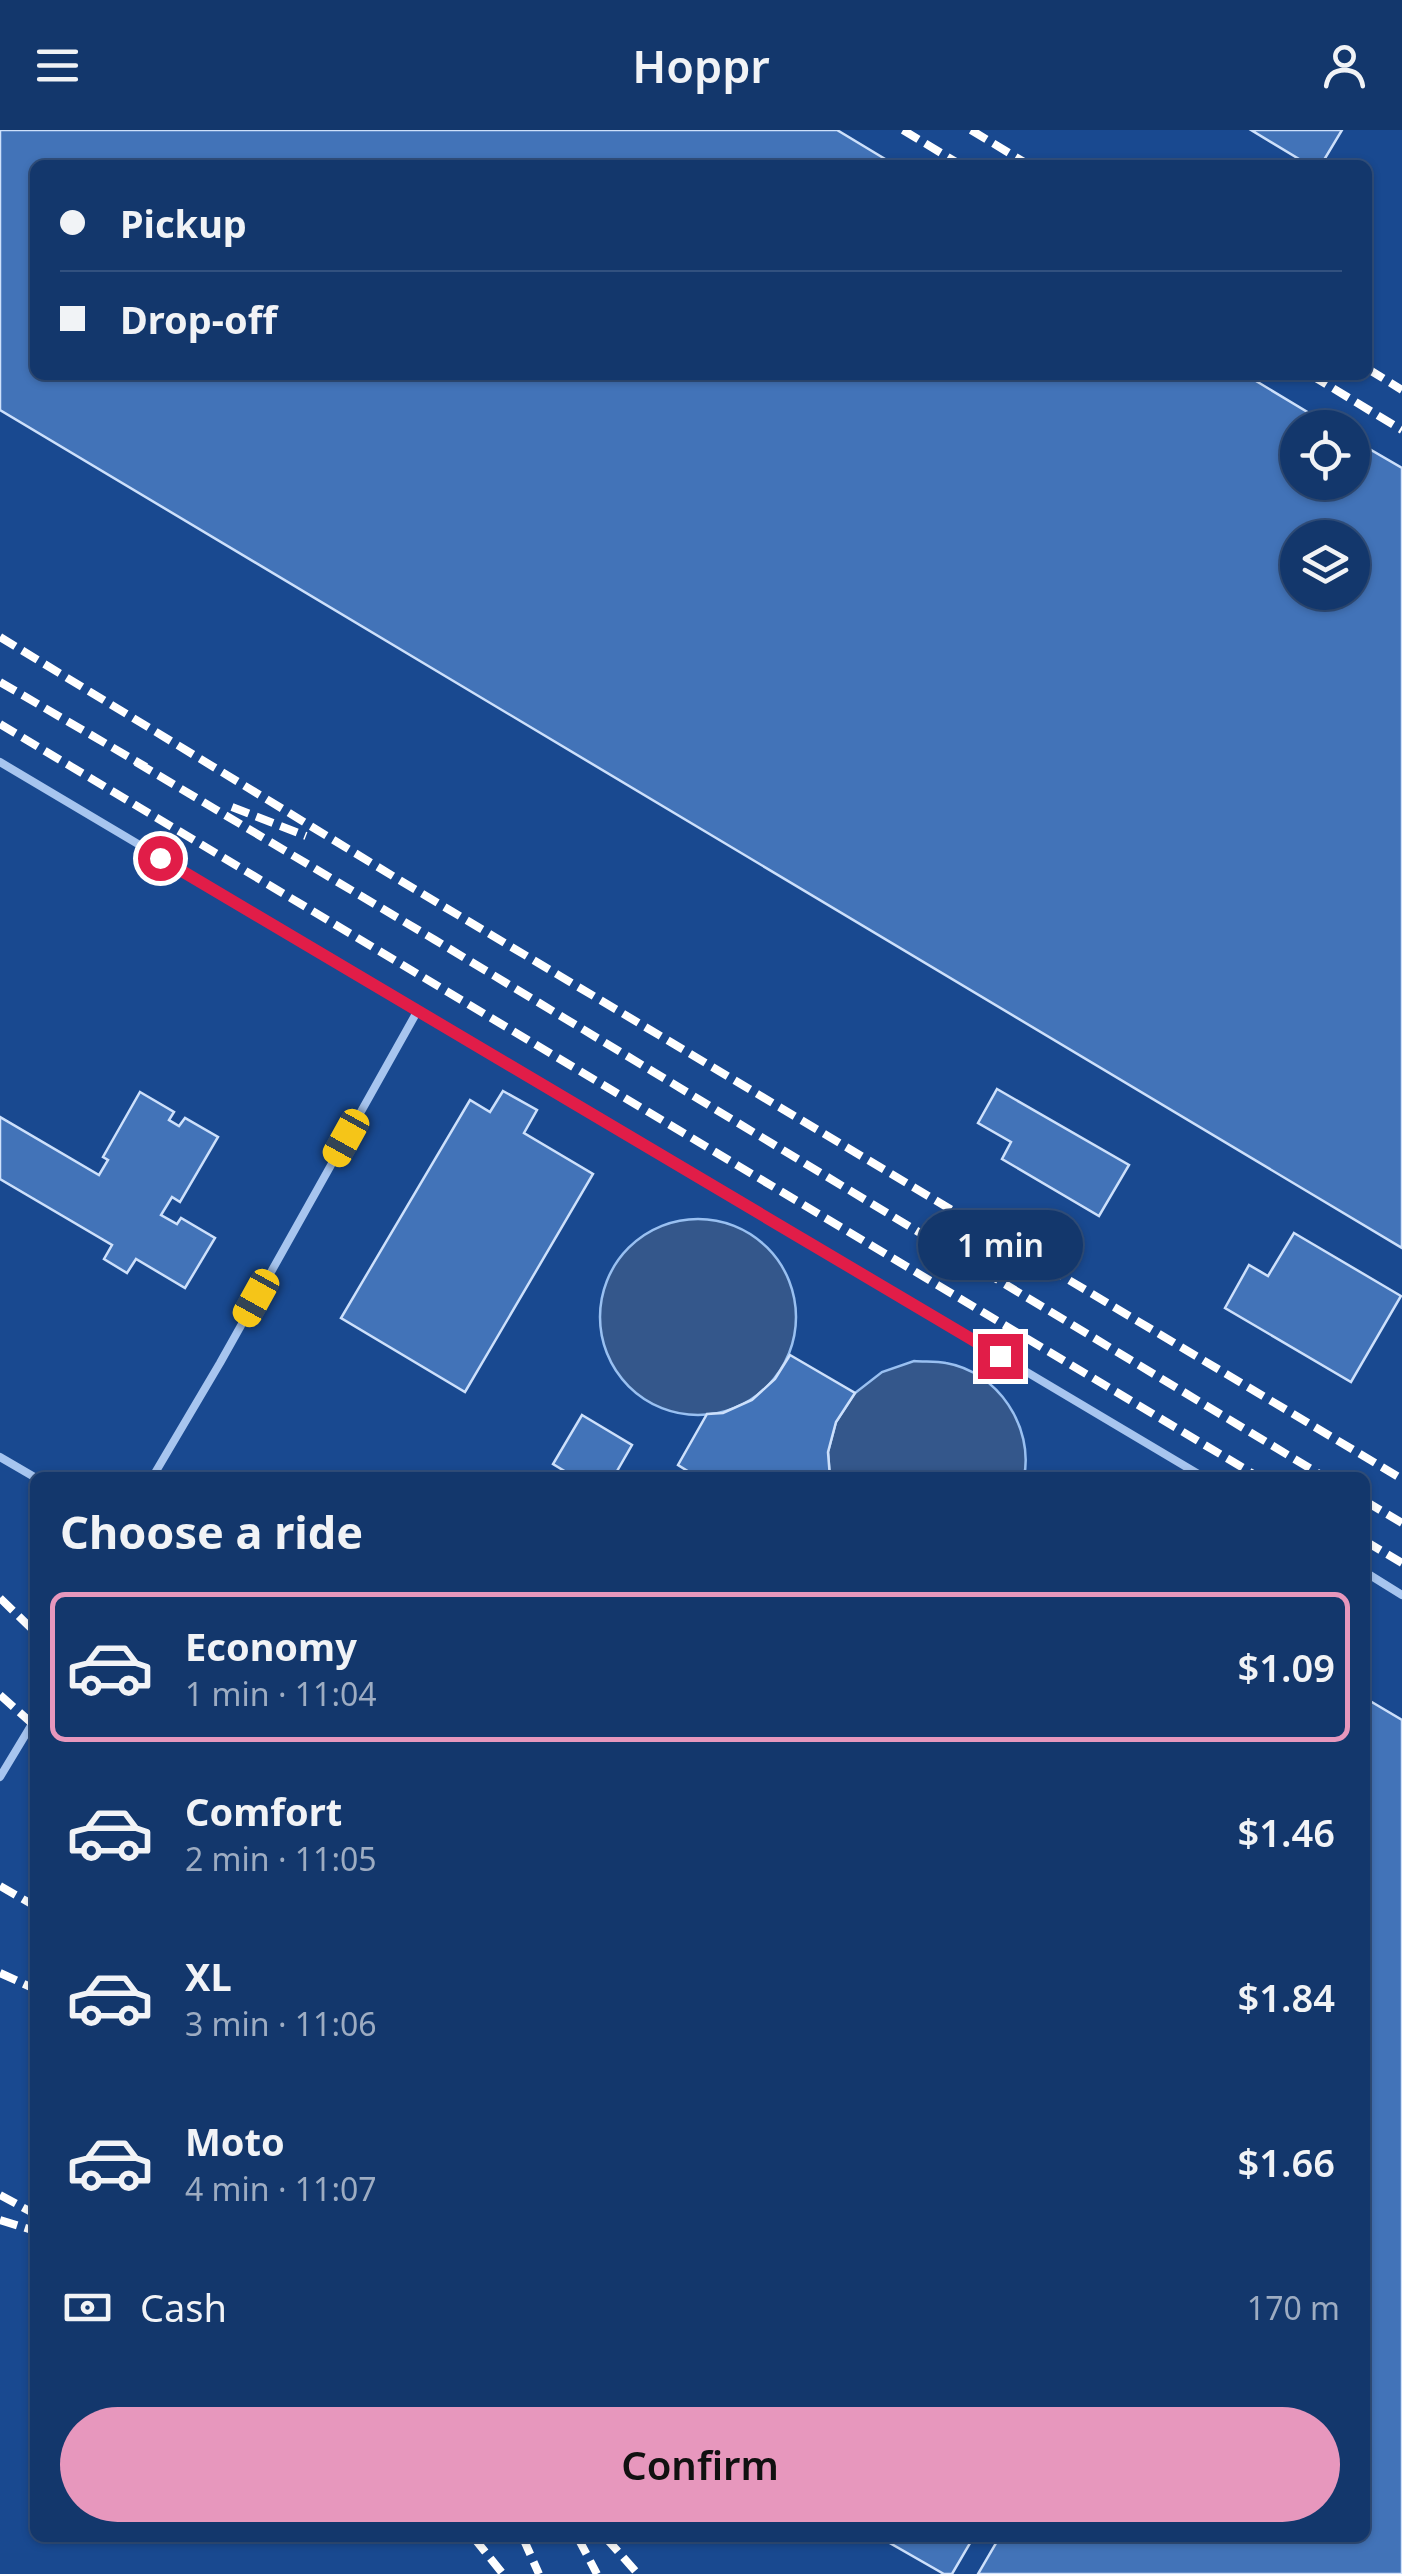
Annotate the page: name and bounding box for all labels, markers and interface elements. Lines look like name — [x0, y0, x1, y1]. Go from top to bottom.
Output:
text: Hoppr — [632, 35, 770, 96]
icon: menu — [30, 38, 85, 93]
icon: person — [1317, 38, 1372, 93]
text: Pickup — [120, 197, 247, 249]
text: Drop-off — [120, 293, 277, 345]
map controls — [1280, 410, 1370, 610]
button: locate — [1280, 410, 1370, 500]
button: layers — [1280, 520, 1370, 610]
route start — [138, 836, 183, 881]
car — [318, 1104, 374, 1172]
callout: 1 min — [918, 1211, 1082, 1281]
text: 1 min — [957, 1223, 1044, 1266]
car — [228, 1264, 284, 1332]
route end — [978, 1334, 1023, 1379]
text: Choose a ride — [60, 1501, 363, 1562]
text: Economy — [185, 1620, 357, 1672]
icon: car — [65, 1622, 155, 1712]
text: $1.09 — [1238, 1641, 1335, 1693]
text: 1 min · 11:04 — [185, 1672, 377, 1715]
text: Comfort — [185, 1785, 342, 1837]
icon: car — [65, 1787, 155, 1877]
text: $1.46 — [1238, 1806, 1335, 1858]
text: 2 min · 11:05 — [185, 1837, 377, 1880]
text: XL — [185, 1950, 232, 2002]
icon: car — [65, 1952, 155, 2042]
text: $1.84 — [1238, 1971, 1335, 2023]
text: 3 min · 11:06 — [185, 2002, 377, 2045]
text: Moto — [185, 2115, 285, 2167]
icon: car — [65, 2117, 155, 2207]
text: $1.66 — [1238, 2136, 1335, 2188]
text: 4 min · 11:07 — [185, 2167, 377, 2210]
icon: cash — [60, 2280, 115, 2335]
text: Cash — [140, 2281, 227, 2333]
text: 170 m — [1247, 2286, 1340, 2329]
button: Confirm — [60, 2407, 1340, 2522]

